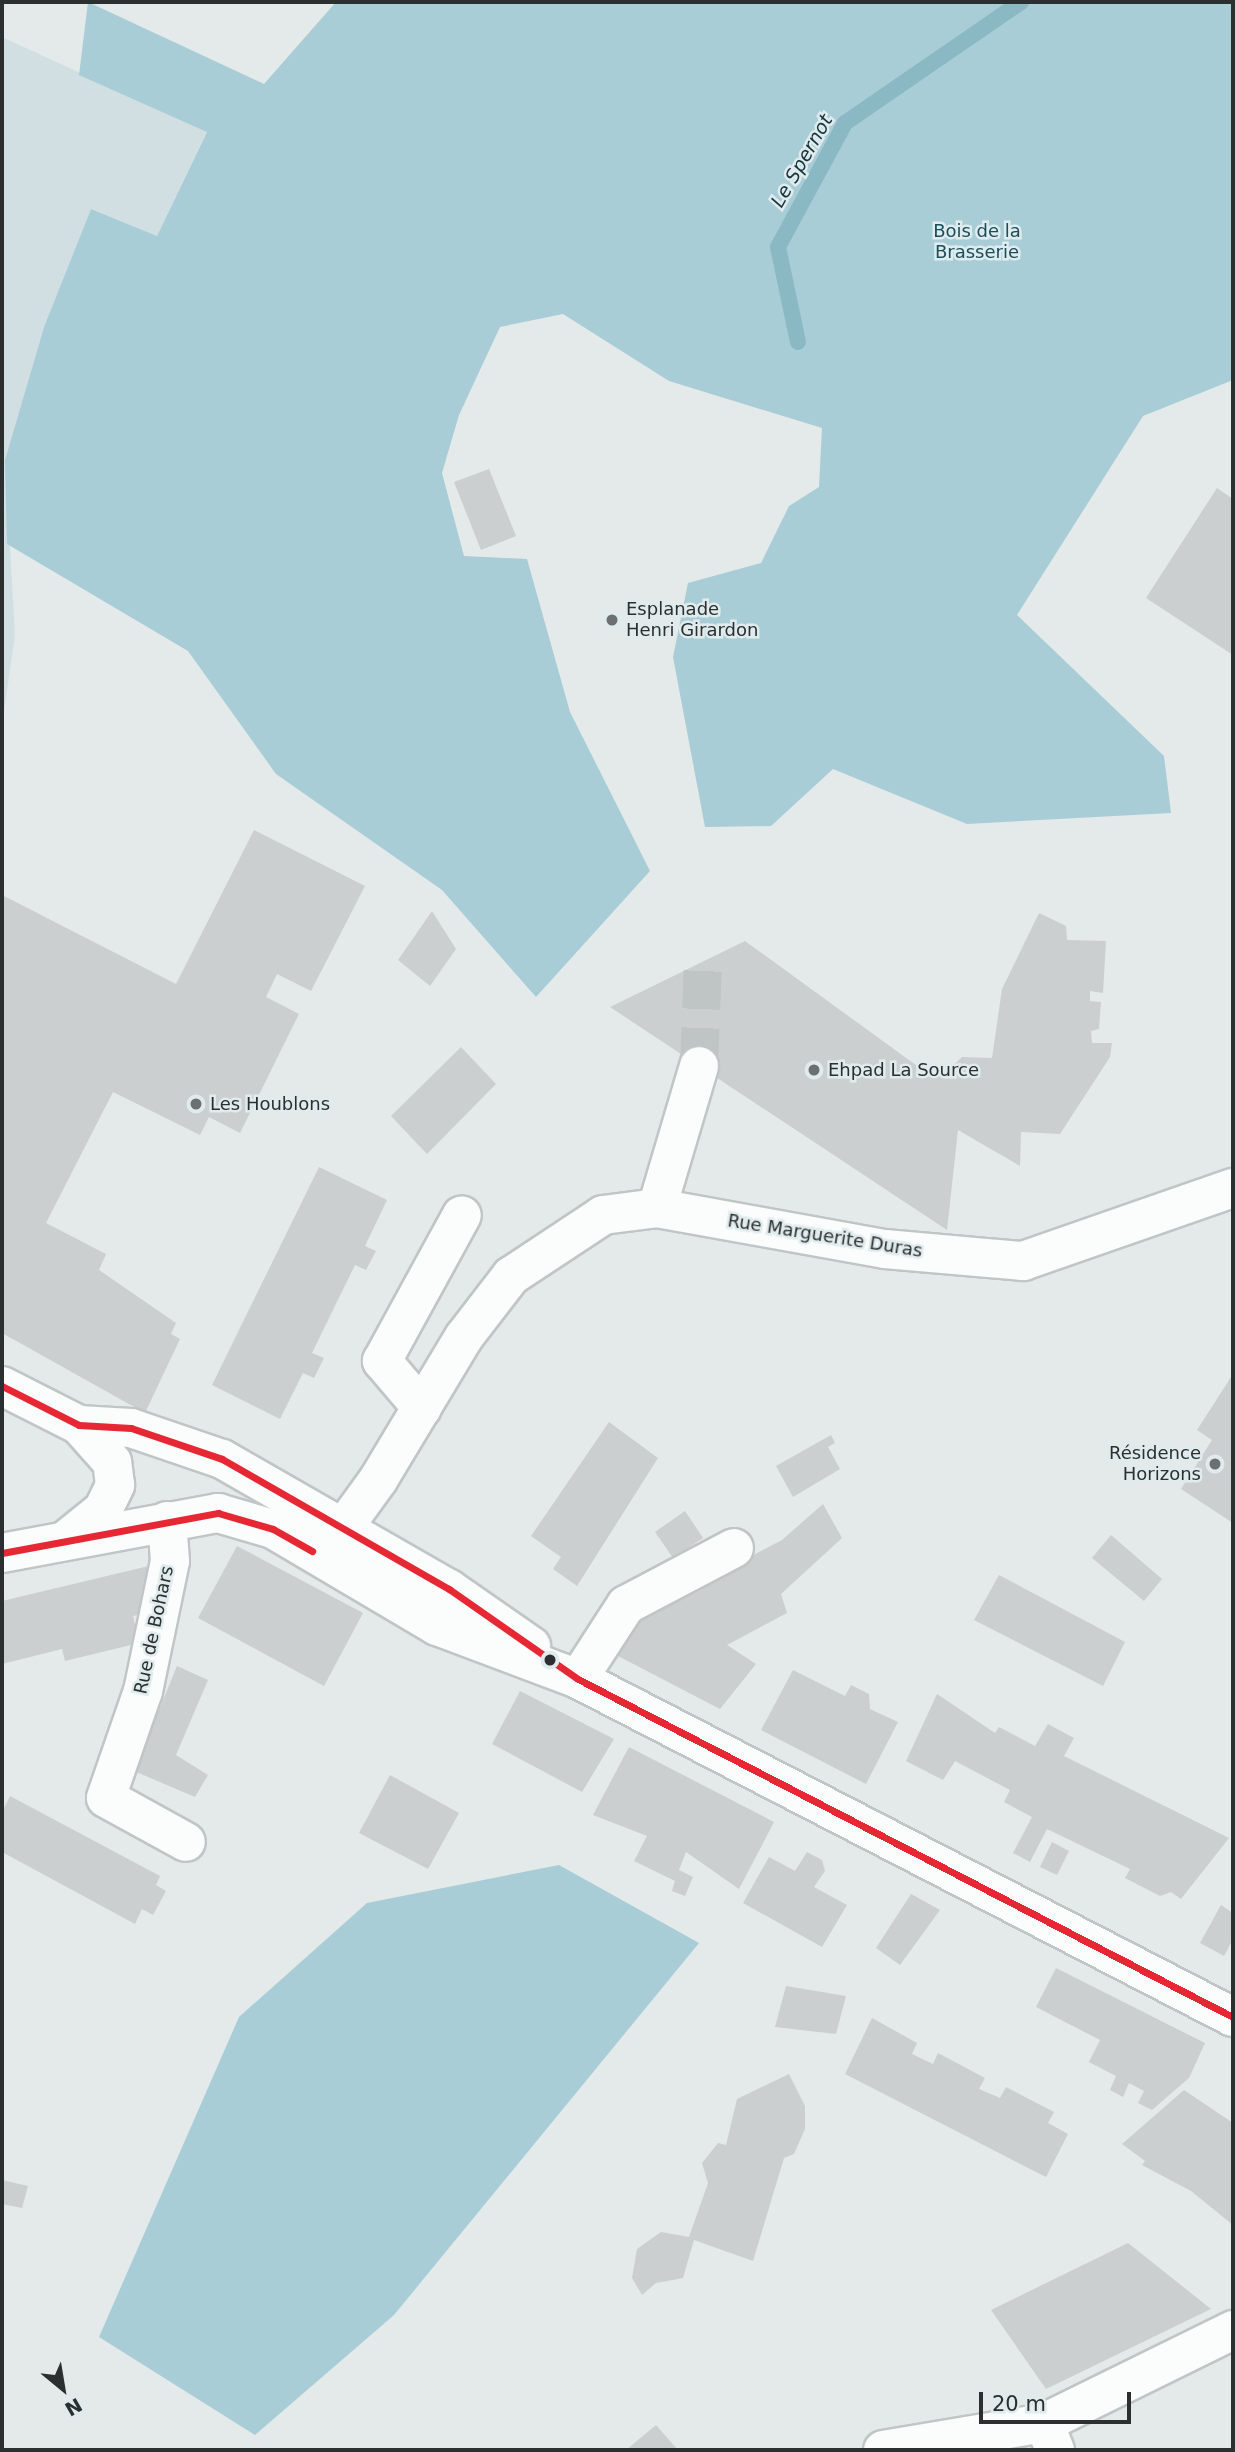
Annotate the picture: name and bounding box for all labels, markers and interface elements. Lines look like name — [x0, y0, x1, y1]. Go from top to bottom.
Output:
water label: Le Spernot — [766, 111, 838, 211]
park label: Bois de la Brasserie — [933, 221, 1021, 264]
place label: Esplanade Henri Girardon — [626, 599, 758, 642]
marker: Esplanade Henri Girardon — [604, 612, 620, 628]
place label: Ehpad La Source — [828, 1059, 979, 1081]
marker: Ehpad La Source — [806, 1062, 822, 1078]
place label: Les Houblons — [210, 1093, 330, 1115]
marker: Les Houblons — [188, 1096, 204, 1112]
street label: Rue Marguerite Duras — [726, 1210, 924, 1262]
place label: Résidence Horizons — [1109, 1443, 1201, 1486]
marker: Résidence Horizons — [1207, 1456, 1223, 1472]
street label: Rue de Bohars — [130, 1564, 178, 1696]
unlabelled marker — [543, 1653, 557, 1667]
north arrow — [28, 2354, 98, 2424]
scale bar — [983, 2378, 1135, 2422]
text: 20 m — [992, 2392, 1046, 2416]
text: N — [61, 2394, 86, 2421]

